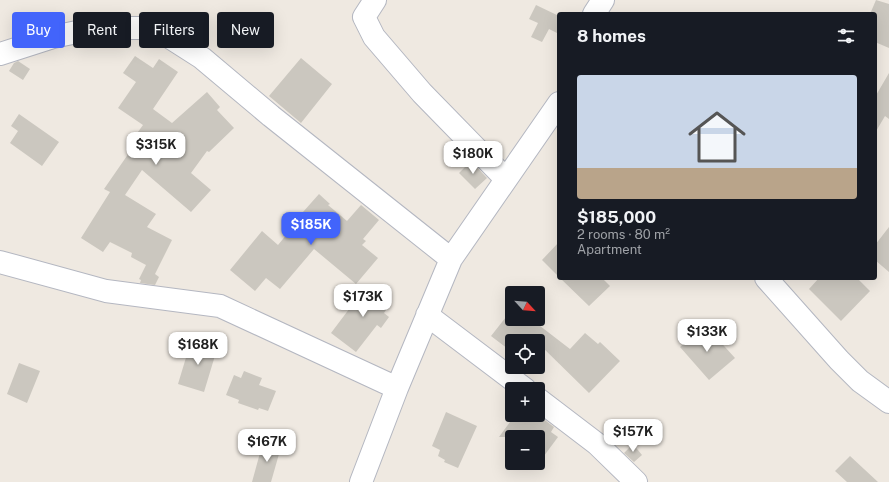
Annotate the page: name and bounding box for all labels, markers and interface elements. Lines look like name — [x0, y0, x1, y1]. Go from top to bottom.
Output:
chip: Buy — [12, 12, 65, 48]
chip: Rent — [73, 12, 131, 48]
chip: Filters — [139, 12, 209, 48]
chip: New — [217, 12, 274, 48]
icon: filters — [835, 25, 857, 47]
text: 8 homes — [577, 26, 646, 46]
icon: home — [681, 101, 753, 173]
pin: $315K — [128, 132, 184, 166]
text: $315K — [135, 137, 177, 152]
pin: $180K — [445, 141, 501, 175]
text: $180K — [453, 146, 493, 161]
text: $185,000 — [577, 207, 656, 227]
pin: $185K — [283, 212, 339, 246]
text: $185K — [290, 217, 332, 232]
text: 2 rooms · 80 m² — [577, 227, 670, 242]
text: Apartment — [577, 242, 642, 257]
pin: $173K — [335, 284, 391, 318]
north arrow — [505, 286, 545, 326]
map controls — [505, 286, 545, 470]
text: $173K — [343, 289, 383, 304]
pin: $133K — [679, 319, 735, 353]
text: $133K — [687, 324, 727, 339]
pin: $168K — [170, 332, 226, 366]
button: locate — [505, 334, 545, 374]
text: $168K — [177, 337, 219, 352]
button: + — [505, 382, 545, 422]
pin: $157K — [605, 419, 661, 453]
text: $157K — [613, 424, 653, 439]
pin: $167K — [239, 429, 295, 463]
button: − — [505, 430, 545, 470]
text: $167K — [247, 434, 287, 449]

